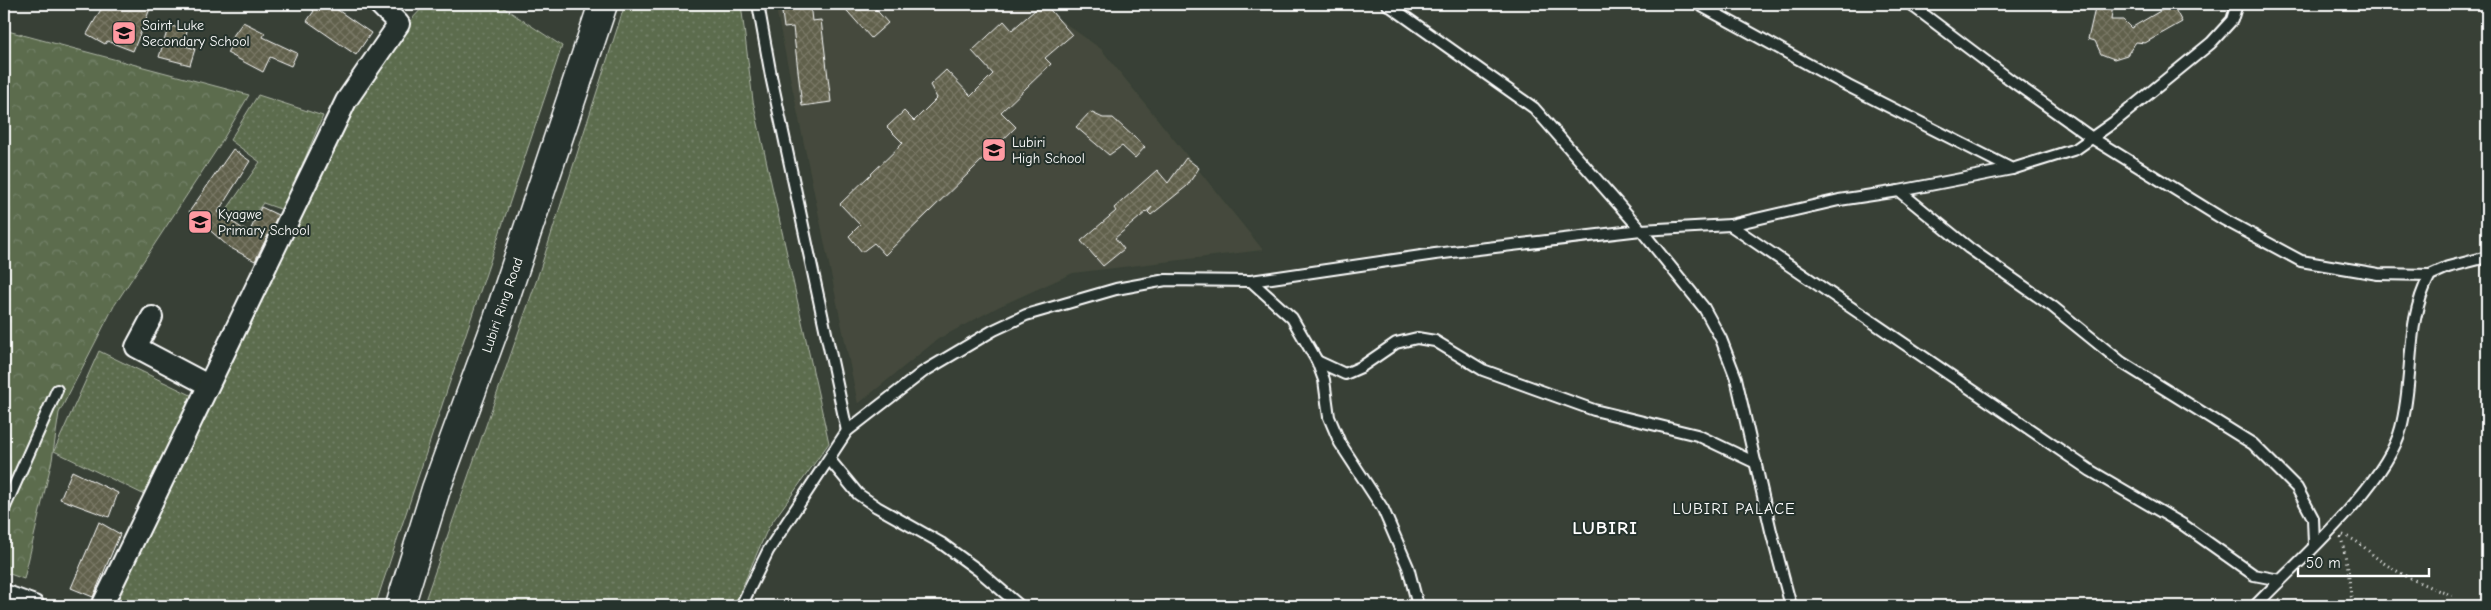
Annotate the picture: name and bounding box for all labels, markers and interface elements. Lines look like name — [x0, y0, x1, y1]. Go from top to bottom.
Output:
place label: Saint Luke Secondary School — [142, 17, 250, 50]
school or university icon: Saint Luke Secondary School — [111, 20, 137, 46]
place label: Lubiri High School — [1012, 134, 1085, 167]
school or university icon: Lubiri High School — [981, 137, 1007, 163]
place label: Kyagwe Primary School — [218, 206, 310, 239]
school or university icon: Kyagwe Primary School — [187, 209, 213, 235]
street label: Lubiri Ring Road — [478, 255, 527, 355]
district label: LUBIRI PALACE — [1672, 500, 1796, 518]
district label: LUBIRI — [1572, 517, 1638, 539]
scale bar — [2298, 545, 2430, 577]
text: 50 m — [2306, 554, 2341, 572]

